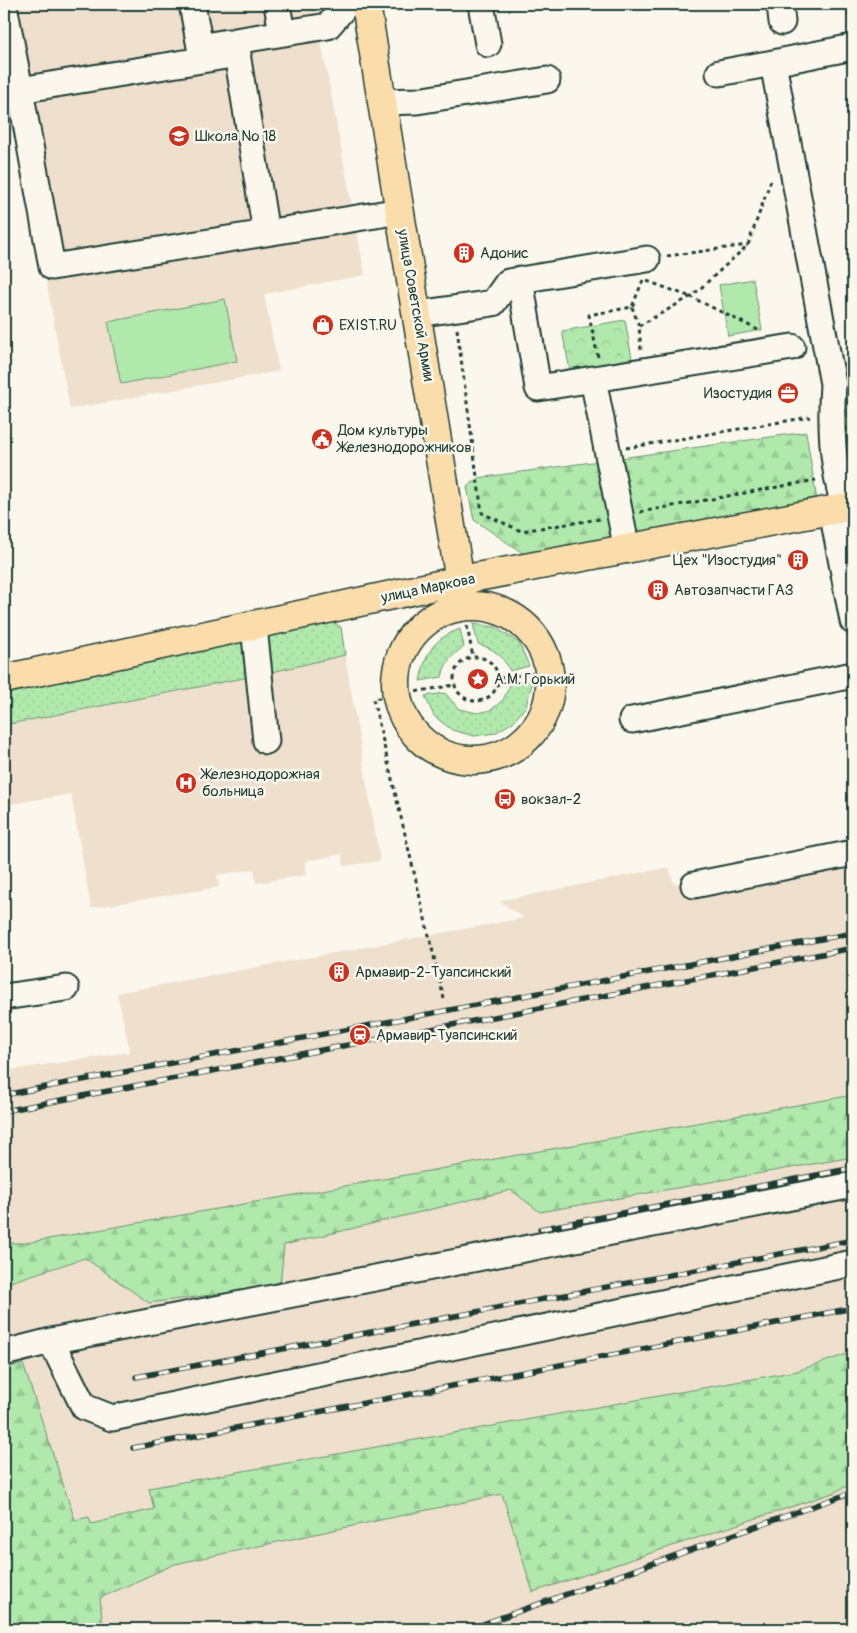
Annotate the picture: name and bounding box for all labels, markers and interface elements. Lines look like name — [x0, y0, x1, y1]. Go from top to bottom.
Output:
school or university icon: Школа № 18 — [167, 124, 191, 148]
place label: Школа № 18 — [195, 127, 277, 146]
street label: улица Советской Армии — [393, 227, 438, 383]
building icon: Адонис — [452, 241, 476, 265]
place label: Адонис — [480, 244, 529, 263]
shop icon: EXIST.RU — [311, 313, 335, 337]
place label: EXIST.RU — [339, 316, 397, 335]
office icon: Изостудия — [776, 381, 800, 405]
place label: Изостудия — [704, 384, 772, 403]
place label: Дом культуры Железнодорожников — [336, 421, 472, 457]
public building icon: Дом культуры Железнодорожников — [310, 427, 334, 451]
building icon: Цех "Изостудия" — [786, 548, 810, 572]
place label: Цех "Изостудия" — [673, 551, 782, 570]
street label: улица Маркова — [378, 569, 477, 608]
building icon: Автозапчасти ГАЗ — [646, 578, 670, 602]
place label: Автозапчасти ГАЗ — [674, 581, 794, 600]
place icon: А.М. Горький — [466, 667, 490, 691]
place label: А.М. Горький — [494, 670, 575, 689]
place label: Железнодорожная больница — [200, 765, 320, 801]
hospital icon: Железнодорожная больница — [174, 771, 198, 795]
bus stop icon: вокзал-2 — [493, 787, 517, 811]
place label: вокзал-2 — [521, 790, 581, 809]
building icon: Армавир-2-Туапсинский — [327, 960, 351, 984]
place label: Армавир-2-Туапсинский — [355, 963, 511, 982]
station icon: Армавир-Туапсинский — [348, 1023, 372, 1047]
place label: Армавир-Туапсинский — [376, 1026, 518, 1045]

